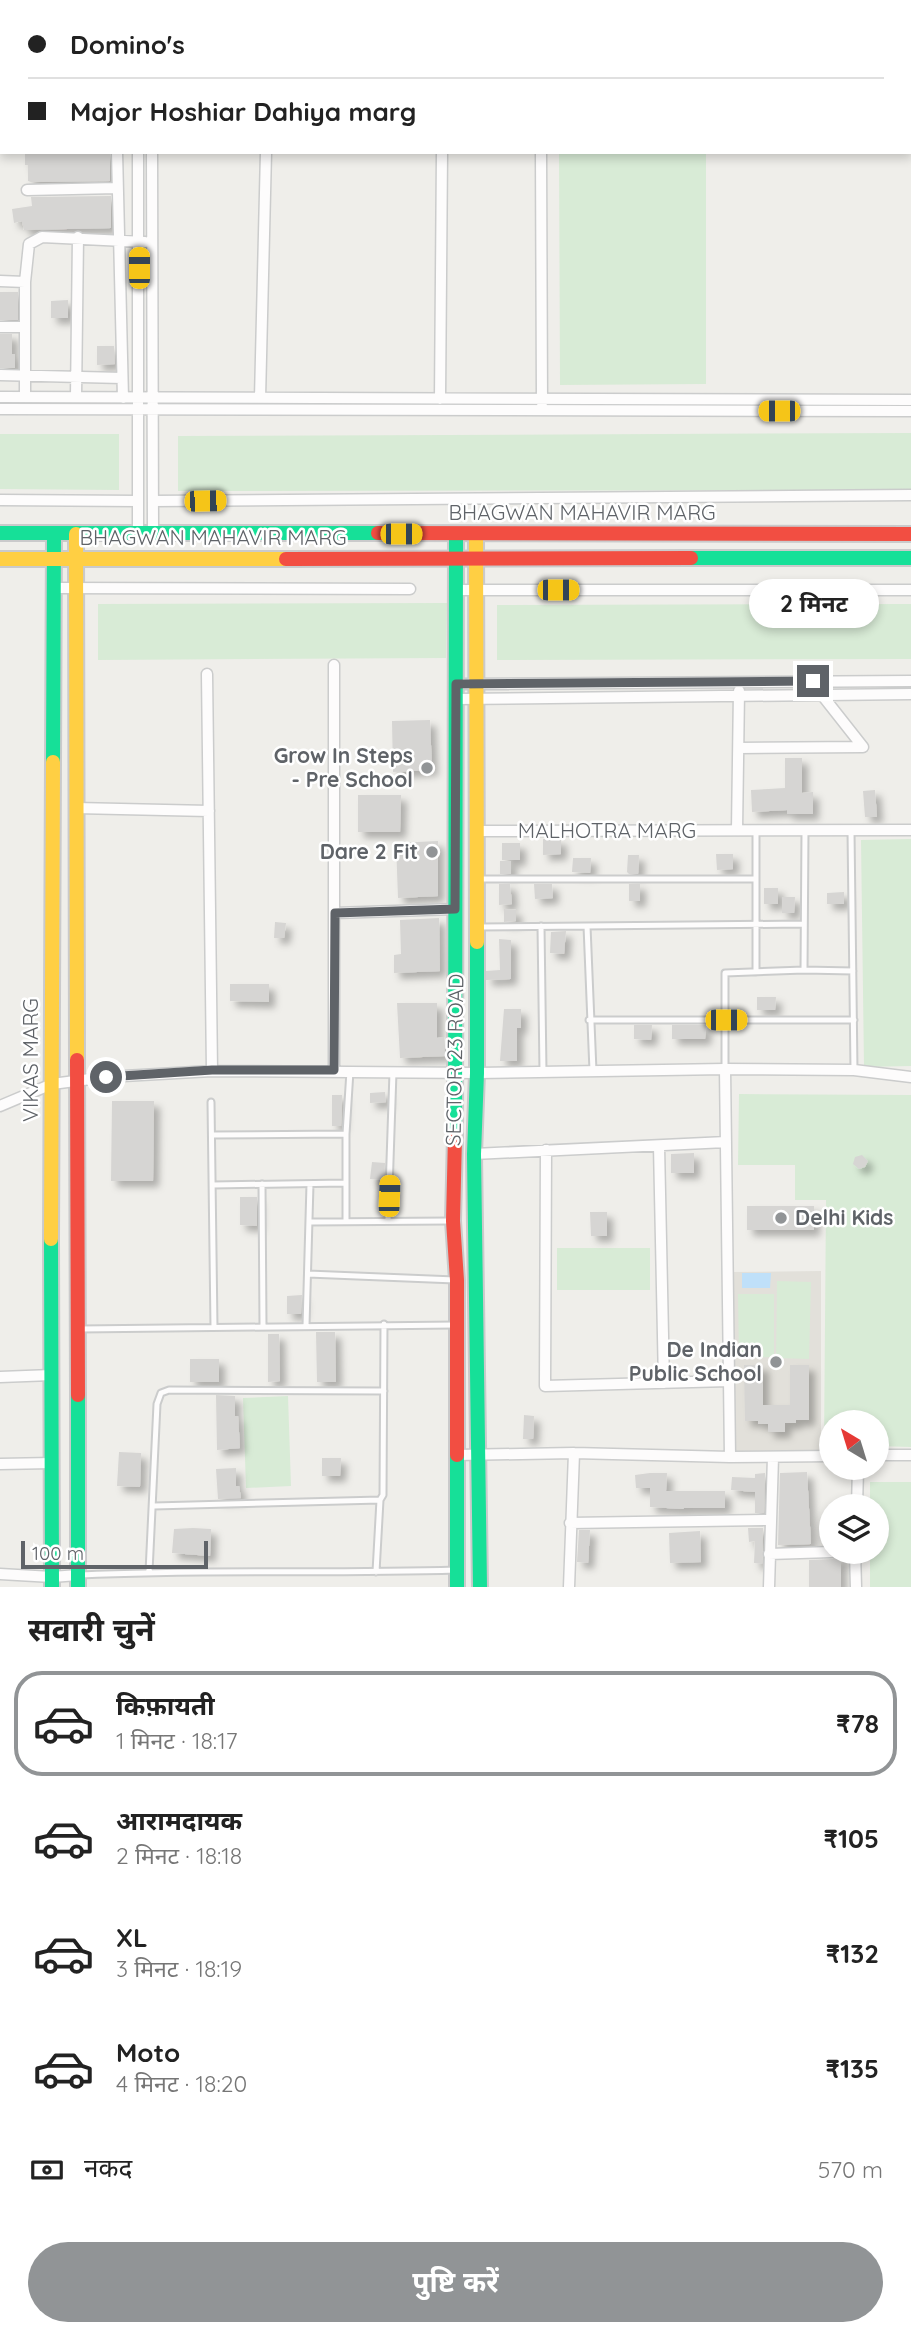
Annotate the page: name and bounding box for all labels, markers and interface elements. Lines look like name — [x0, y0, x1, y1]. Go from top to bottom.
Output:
text: Domino's — [70, 28, 185, 61]
text: Major Hoshiar Dahiya marg — [70, 95, 416, 128]
car — [129, 247, 150, 289]
car — [759, 401, 801, 422]
car — [184, 490, 227, 512]
street label: BHAGWAN MAHAVIR MARG — [448, 499, 716, 525]
street label: BHAGWAN MAHAVIR MARG — [79, 524, 347, 550]
car — [381, 524, 423, 545]
car — [538, 580, 580, 601]
callout: 2 मिनट — [748, 580, 878, 628]
text: 2 मिनट — [780, 589, 848, 618]
route end — [797, 665, 829, 697]
place label: Grow In Steps - Pre School — [274, 742, 413, 792]
marker: Grow In Steps - Pre School — [419, 760, 435, 776]
street label: MALHOTRA MARG — [518, 817, 696, 843]
place label: Dare 2 Fit — [320, 838, 418, 864]
marker: Dare 2 Fit — [424, 844, 440, 860]
street label: SECTOR 23 ROAD — [439, 974, 469, 1146]
street label: VIKAS MARG — [17, 998, 43, 1122]
car — [706, 1010, 748, 1031]
route start — [90, 1061, 122, 1093]
car — [378, 1175, 401, 1217]
place label: Delhi Kids — [795, 1204, 893, 1230]
marker: Delhi Kids — [773, 1210, 789, 1226]
place label: De Indian Public School — [629, 1336, 762, 1386]
marker: De Indian Public School — [768, 1354, 784, 1370]
north arrow — [819, 1410, 889, 1480]
map controls — [819, 1410, 889, 1564]
button: layers — [819, 1494, 889, 1564]
scale bar — [21, 1538, 208, 1570]
text: 100 m — [32, 1541, 84, 1565]
text: सवारी चुनें — [28, 1609, 155, 1649]
text: किफ़ायती — [116, 1689, 215, 1722]
icon: car — [32, 1692, 95, 1755]
text: ₹78 — [836, 1707, 879, 1740]
text: 1 मिनट · 18:17 — [116, 1726, 237, 1755]
text: आरामदायक — [116, 1804, 242, 1837]
icon: car — [32, 1807, 95, 1870]
text: ₹105 — [824, 1822, 879, 1855]
text: 2 मिनट · 18:18 — [116, 1841, 242, 1870]
text: XL — [116, 1921, 148, 1954]
icon: car — [32, 1922, 95, 1985]
text: ₹132 — [826, 1937, 879, 1970]
text: 3 मिनट · 18:19 — [116, 1954, 242, 1983]
text: Moto — [116, 2036, 180, 2069]
icon: car — [32, 2037, 95, 2100]
text: ₹135 — [826, 2052, 879, 2085]
text: 4 मिनट · 18:20 — [116, 2069, 247, 2098]
icon: cash — [28, 2151, 66, 2189]
text: नकद — [84, 2151, 132, 2184]
text: 570 m — [818, 2155, 883, 2184]
button: पुष्टि करें — [28, 2242, 883, 2322]

